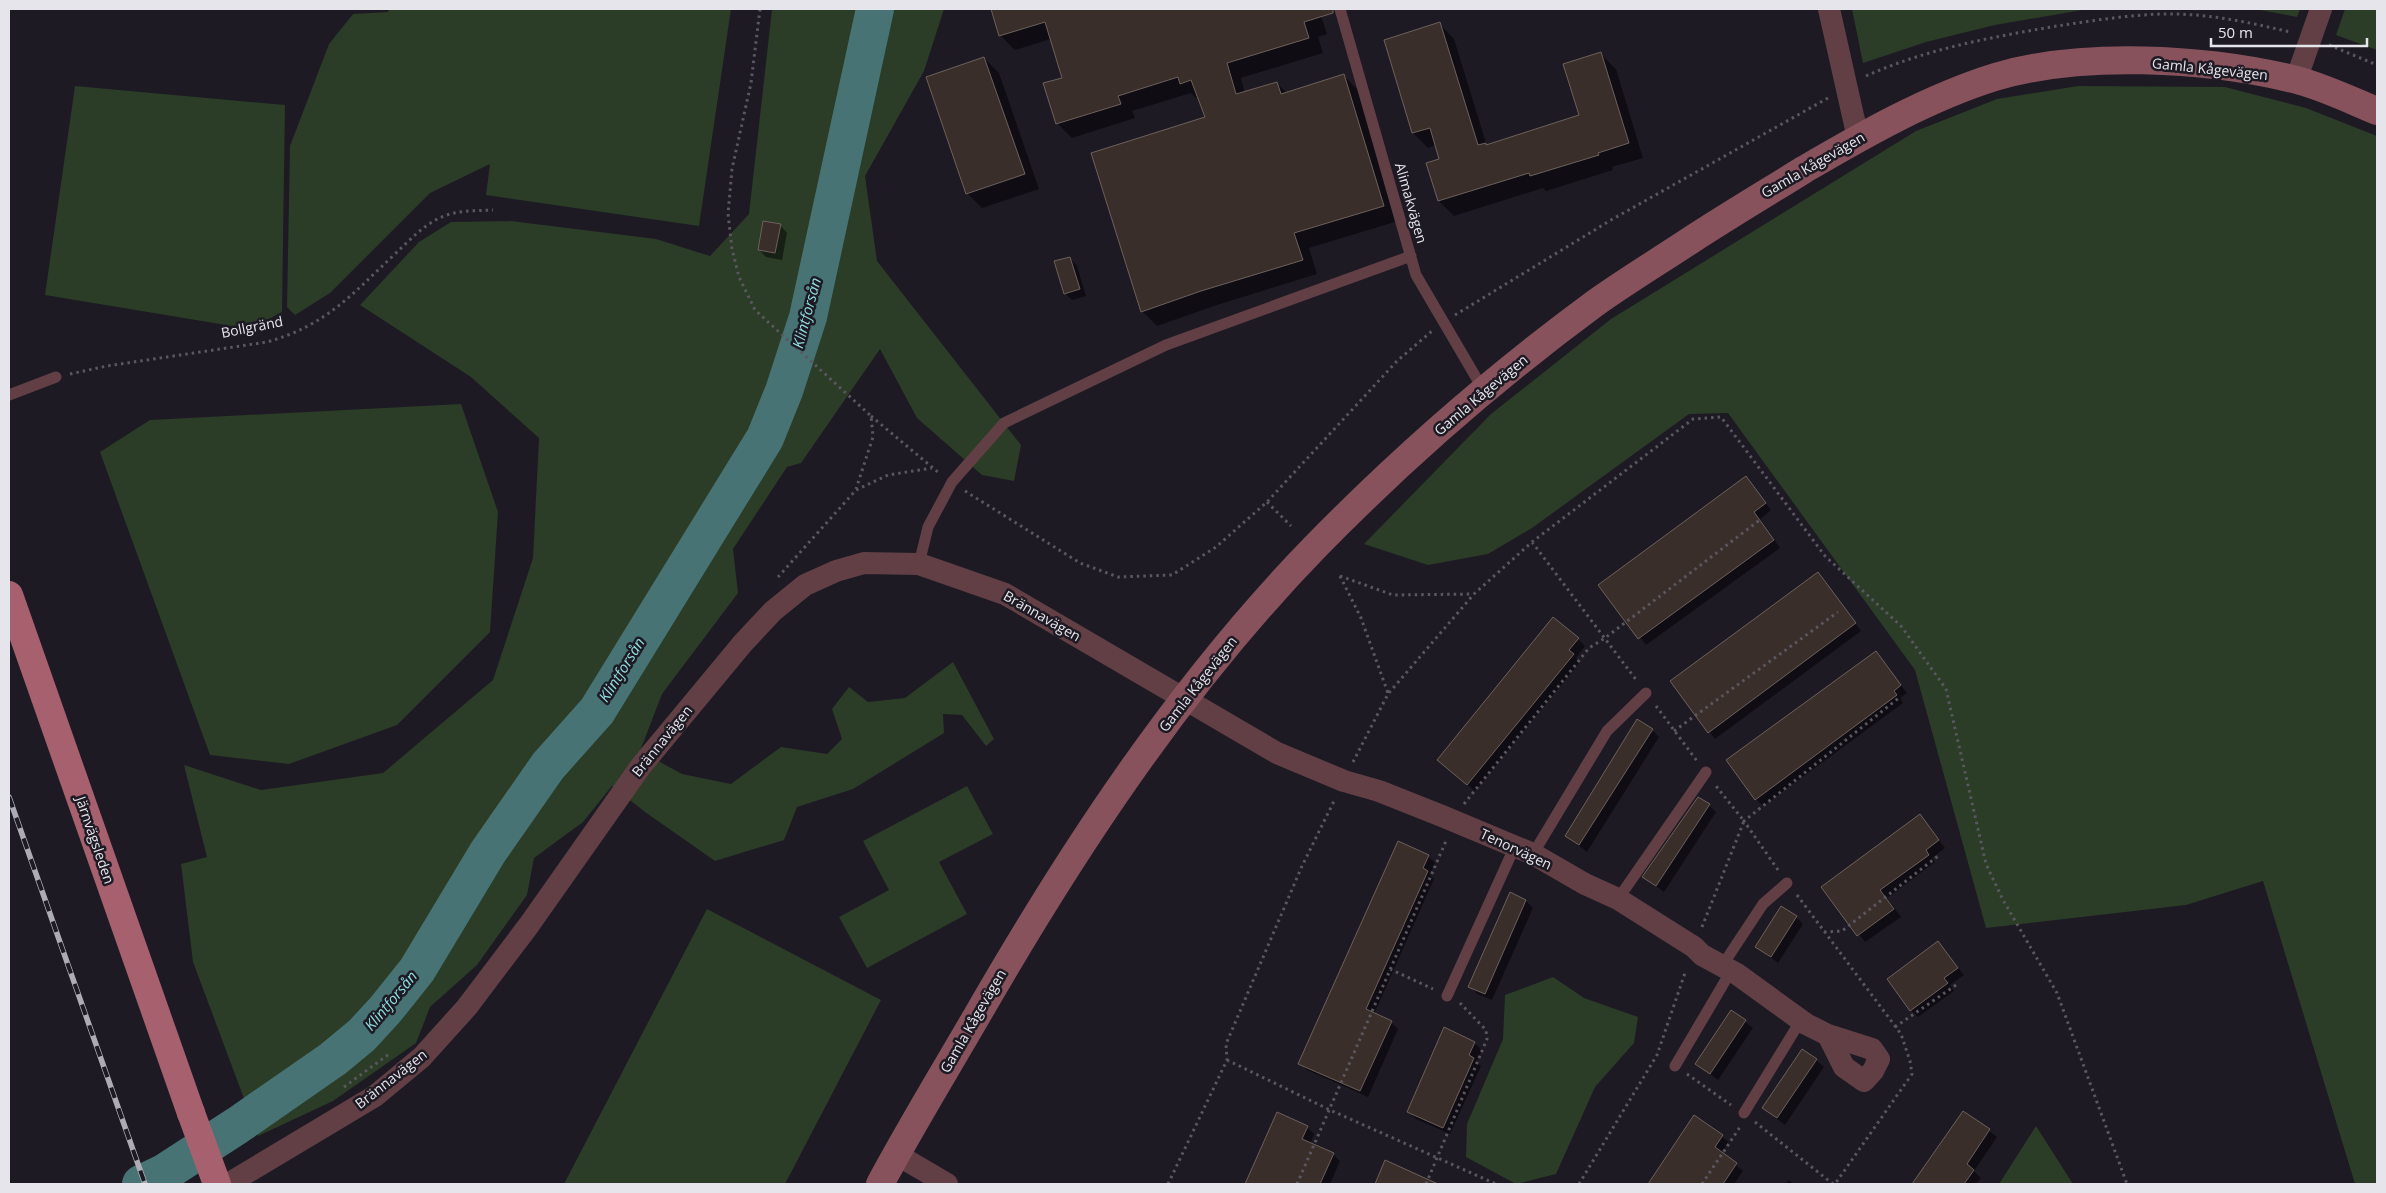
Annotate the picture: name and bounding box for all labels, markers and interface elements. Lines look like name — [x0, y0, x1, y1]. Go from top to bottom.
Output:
scale bar — [2211, 15, 2367, 47]
text: 50 m — [2218, 22, 2253, 42]
street label: Gamla Kågevägen — [2151, 53, 2269, 84]
street label: Gamla Kågevägen — [1758, 127, 1868, 202]
street label: Alimakvägen — [1391, 160, 1432, 245]
water label: Klintforsån — [787, 275, 825, 350]
street label: Bollgränd — [219, 311, 285, 342]
street label: Gamla Kågevägen — [1430, 350, 1531, 439]
street label: Brännavägen — [1000, 586, 1084, 645]
street label: Gamla Kågevägen — [1154, 632, 1241, 735]
water label: Klintforsån — [594, 634, 649, 705]
street label: Brännavägen — [627, 701, 696, 780]
street label: Järnvägsleden — [71, 792, 119, 886]
street label: Tenorvägen — [1477, 824, 1555, 873]
water label: Klintforsån — [359, 966, 421, 1034]
street label: Gamla Kågevägen — [935, 966, 1010, 1076]
street label: Brännavägen — [351, 1045, 431, 1113]

